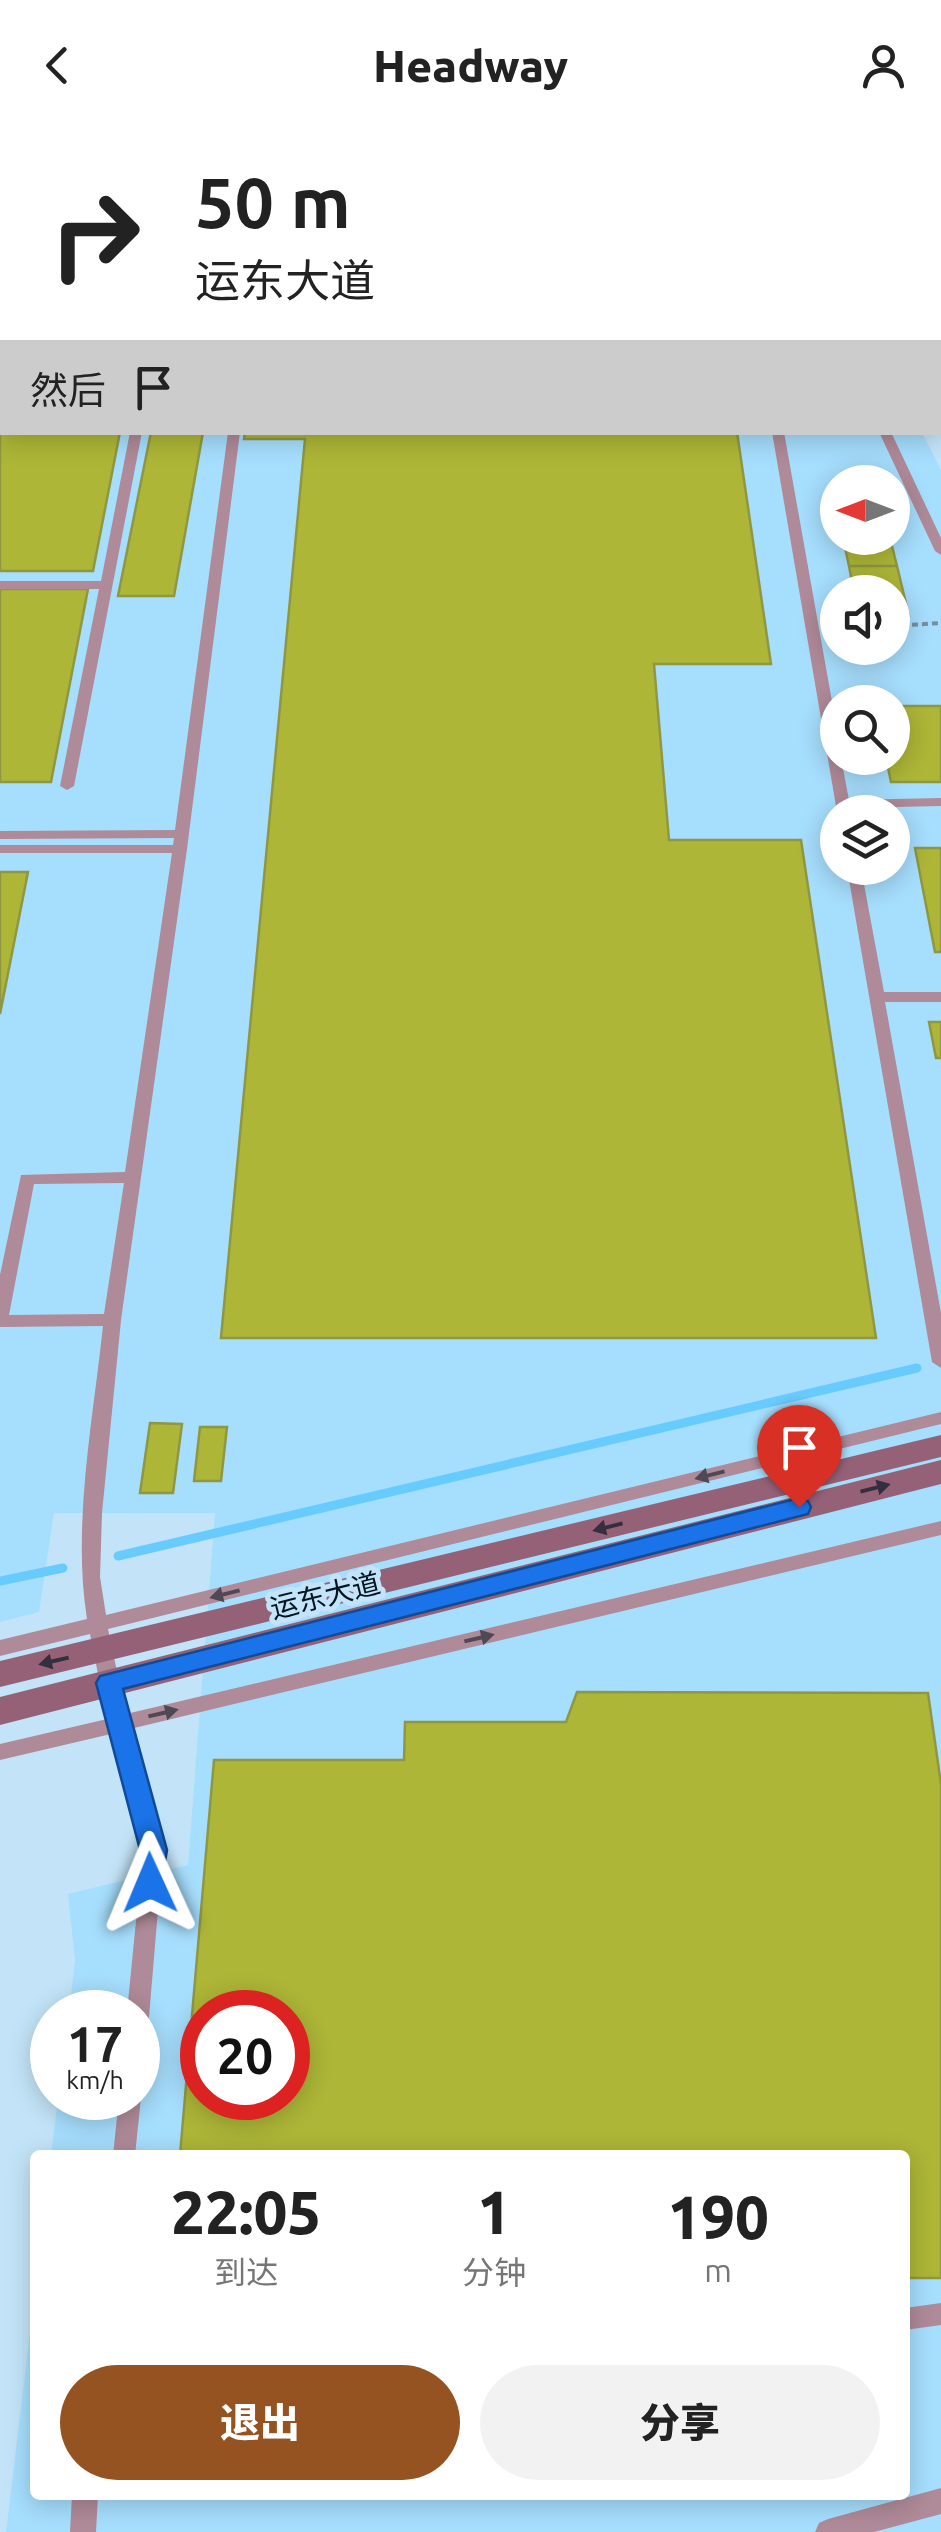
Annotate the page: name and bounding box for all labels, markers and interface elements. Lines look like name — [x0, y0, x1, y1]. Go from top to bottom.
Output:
icon: back — [30, 38, 85, 93]
icon: person — [856, 38, 911, 93]
text: Headway — [373, 40, 568, 91]
text: 50 m — [195, 163, 351, 241]
icon: right — [30, 170, 160, 300]
text: 运东大道 — [195, 255, 375, 306]
icon: arrive — [126, 360, 181, 415]
text: 然后 — [30, 369, 106, 411]
north arrow — [820, 465, 910, 555]
map controls — [820, 465, 910, 885]
button: sound — [820, 575, 910, 665]
button: search — [820, 685, 910, 775]
button: layers — [820, 795, 910, 885]
pin — [757, 1405, 842, 1508]
icon: arrive — [772, 1420, 827, 1475]
one-way arrow — [694, 1468, 725, 1483]
one-way arrow — [860, 1480, 891, 1496]
one-way arrow — [592, 1520, 623, 1535]
street label: 运东大道 — [267, 1566, 383, 1624]
one-way arrow — [209, 1586, 240, 1602]
one-way arrow — [464, 1630, 495, 1645]
one-way arrow — [38, 1654, 69, 1669]
one-way arrow — [148, 1704, 179, 1720]
position arrow — [98, 1831, 202, 1935]
speed limit sign: 20 — [180, 1990, 310, 2120]
text: 17 — [67, 2015, 123, 2071]
text: km/h — [66, 2066, 124, 2094]
text: 22:05 — [171, 2178, 321, 2245]
text: 1 — [477, 2178, 511, 2245]
text: 190 — [667, 2183, 769, 2250]
text: m — [704, 2252, 732, 2288]
text: 到达 — [214, 2254, 278, 2290]
text: 分钟 — [462, 2254, 526, 2290]
button: 退出 — [60, 2365, 460, 2480]
button: 分享 — [480, 2365, 880, 2480]

